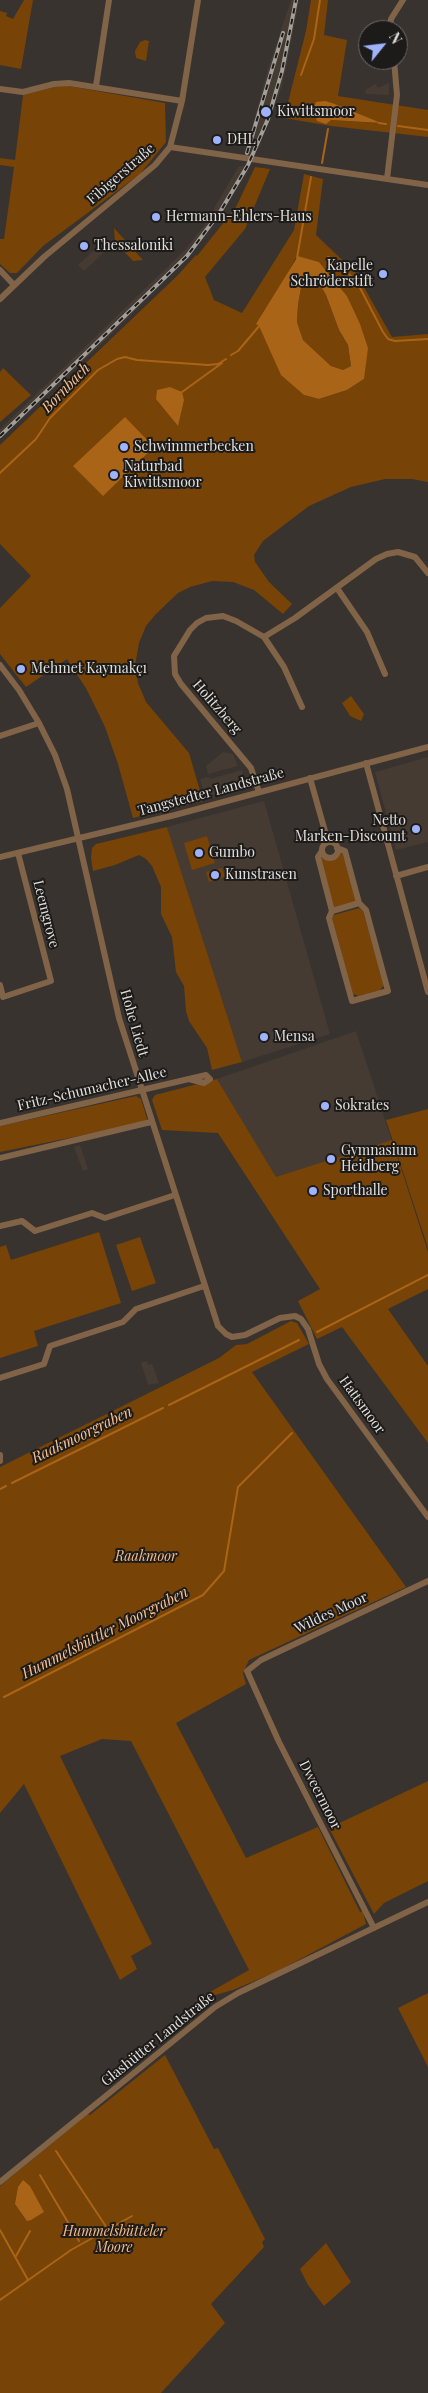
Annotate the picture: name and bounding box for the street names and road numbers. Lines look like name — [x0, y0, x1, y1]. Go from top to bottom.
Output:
street label: Fibigerstraße — [84, 140, 158, 208]
street label: Holitzberg — [189, 677, 245, 737]
street label: Tangstedter Landstraße — [136, 764, 286, 820]
street label: Leemgrove — [29, 878, 63, 950]
street label: Hohe Liedt — [116, 987, 152, 1059]
street label: Fritz-Schumacher-Allee — [16, 1064, 168, 1114]
street label: Hattsmoor — [335, 1373, 389, 1437]
street label: Wildes Moor — [292, 1589, 370, 1637]
street label: Dweermoor — [295, 1758, 345, 1832]
street label: Glashütter Landstraße — [98, 1988, 218, 2090]

